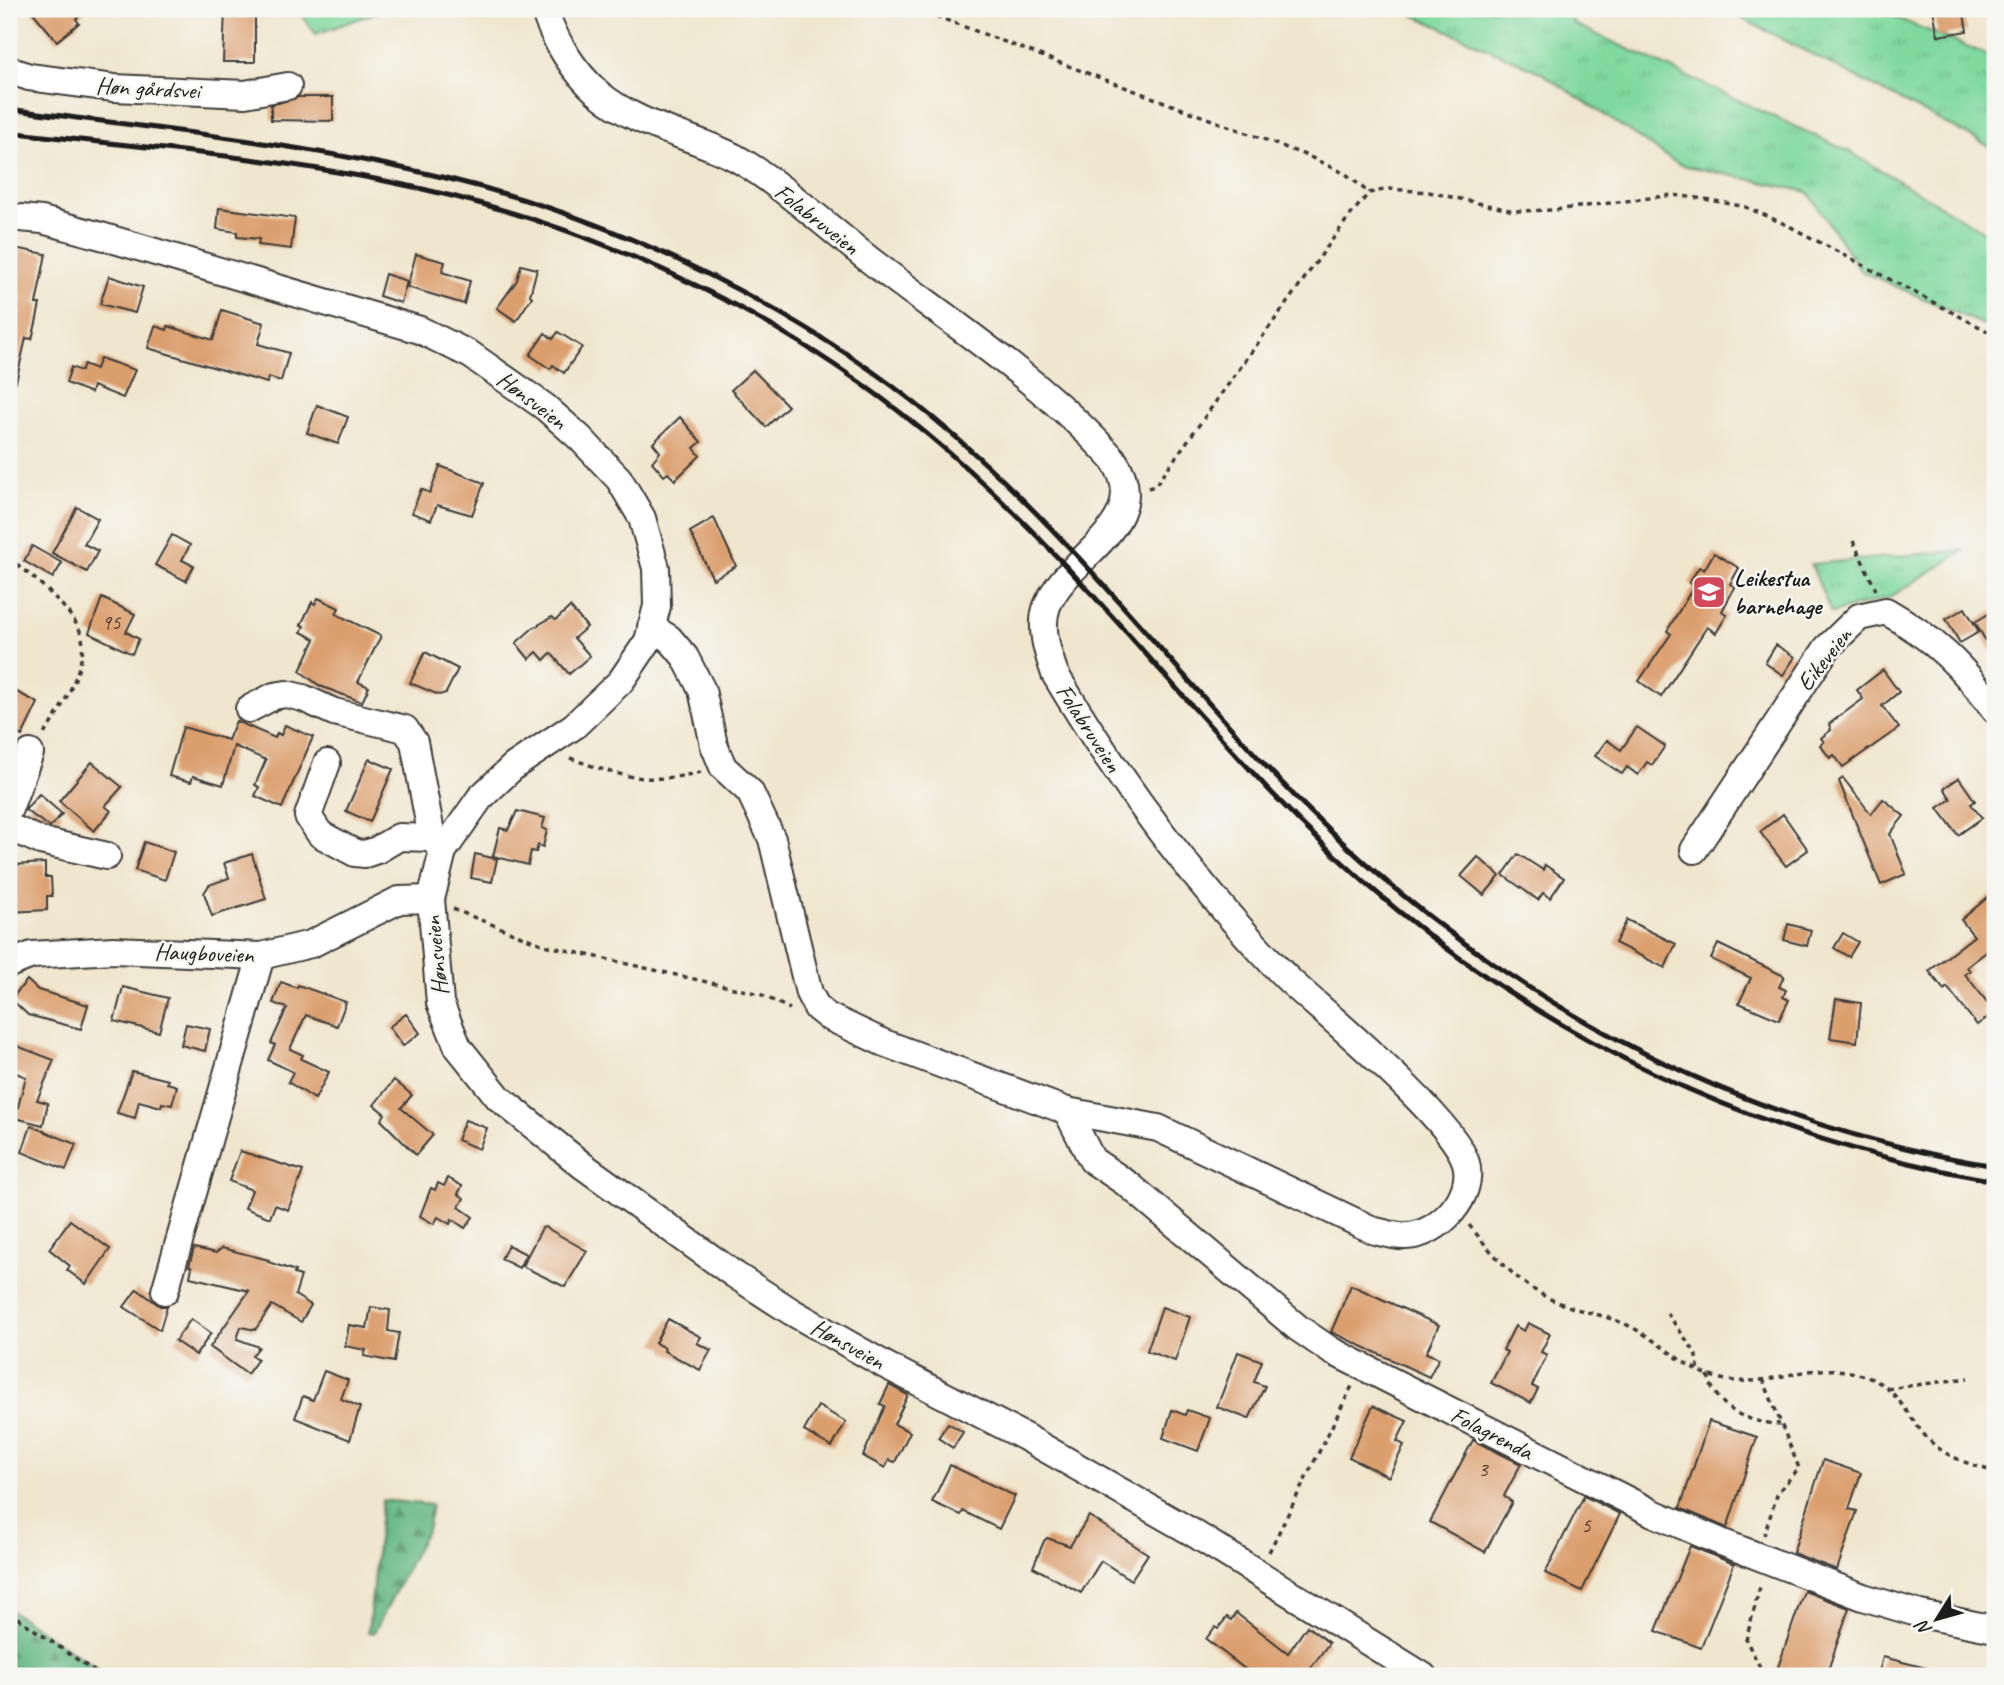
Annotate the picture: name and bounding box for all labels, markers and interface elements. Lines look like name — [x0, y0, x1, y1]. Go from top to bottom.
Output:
street label: Høn gårdsvei — [95, 70, 203, 106]
street label: Folabruveien — [769, 177, 866, 262]
street label: Hønsveien — [491, 364, 574, 437]
place label: Leikestua barnehage — [1734, 563, 1823, 621]
school or university icon: Leikestua barnehage — [1690, 573, 1728, 611]
house number: 95 — [102, 609, 122, 635]
street label: Eikeveien — [1790, 620, 1859, 697]
street label: Folabruveien — [1049, 678, 1129, 778]
street label: Hønsveien — [417, 914, 455, 997]
street label: Haugboveien — [154, 936, 255, 970]
street label: Hønsveien — [806, 1312, 891, 1377]
street label: Folagrenda — [1446, 1400, 1539, 1467]
house number: 3 — [1478, 1456, 1489, 1482]
house number: 5 — [1581, 1512, 1592, 1538]
north arrow — [1902, 1584, 1972, 1654]
text: N — [1909, 1614, 1937, 1641]

